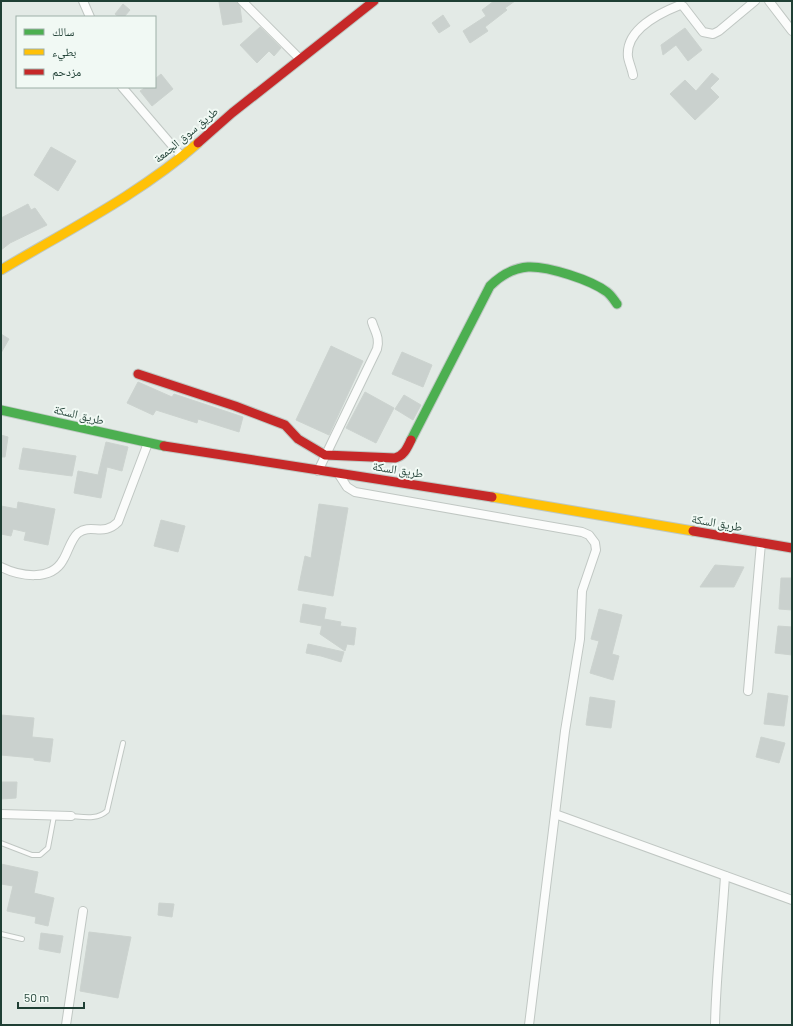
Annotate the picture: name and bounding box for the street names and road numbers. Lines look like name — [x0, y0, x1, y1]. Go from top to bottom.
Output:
street label: طريق سوق الجمعة — [150, 103, 221, 166]
street label: طريق السكة — [52, 401, 106, 428]
street label: طريق السكة — [372, 458, 425, 481]
street label: طريق السكة — [690, 511, 744, 535]

